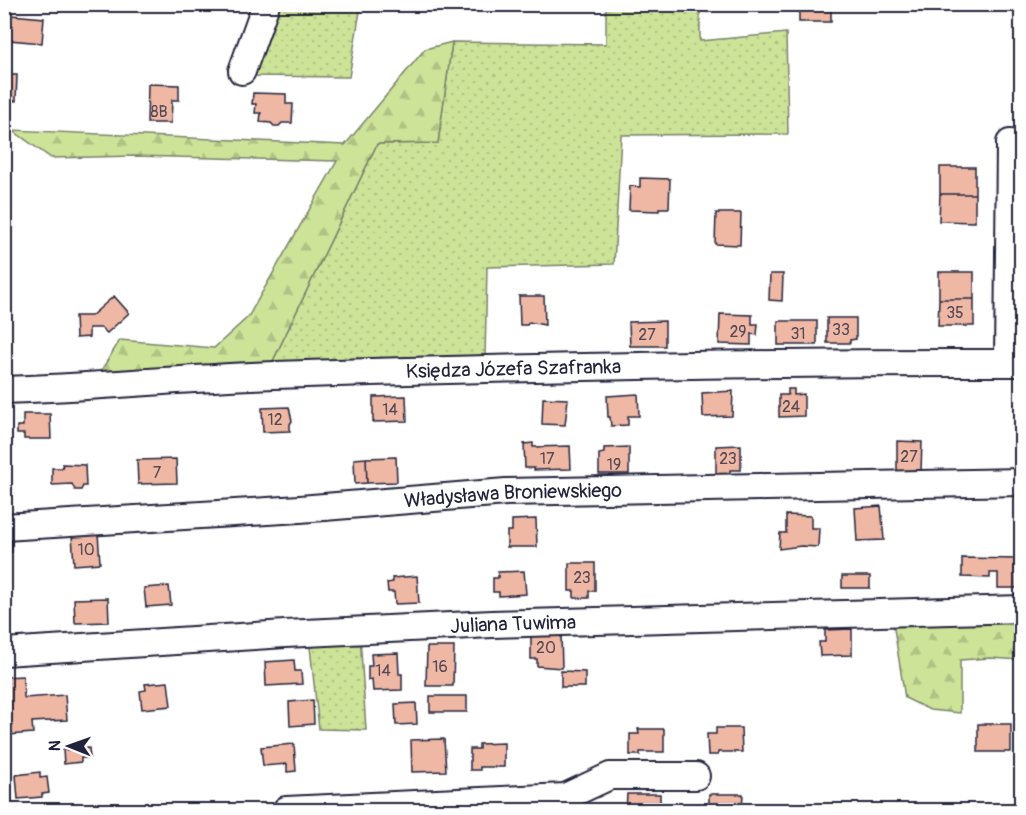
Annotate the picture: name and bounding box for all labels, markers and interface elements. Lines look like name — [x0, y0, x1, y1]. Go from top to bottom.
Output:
house number: 8B — [150, 102, 168, 122]
house number: 35 — [946, 303, 964, 323]
house number: 33 — [832, 320, 850, 340]
house number: 29 — [729, 322, 747, 342]
house number: 31 — [790, 324, 806, 344]
house number: 27 — [638, 325, 656, 345]
street label: Księdza Józefa Szafranka — [406, 354, 621, 384]
house number: 24 — [782, 397, 800, 417]
house number: 14 — [382, 400, 398, 420]
house number: 12 — [267, 410, 283, 430]
house number: 27 — [900, 447, 918, 467]
house number: 17 — [540, 449, 555, 469]
house number: 23 — [719, 449, 737, 469]
house number: 19 — [607, 455, 621, 475]
house number: 7 — [153, 463, 162, 483]
street label: Władysława Broniewskiego — [403, 478, 622, 513]
house number: 10 — [77, 540, 95, 560]
house number: 23 — [573, 568, 591, 588]
street label: Juliana Tuwima — [450, 610, 576, 639]
house number: 20 — [536, 638, 556, 658]
house number: 16 — [432, 657, 448, 677]
house number: 14 — [375, 661, 391, 681]
north arrow — [39, 716, 99, 776]
text: N — [45, 740, 65, 751]

